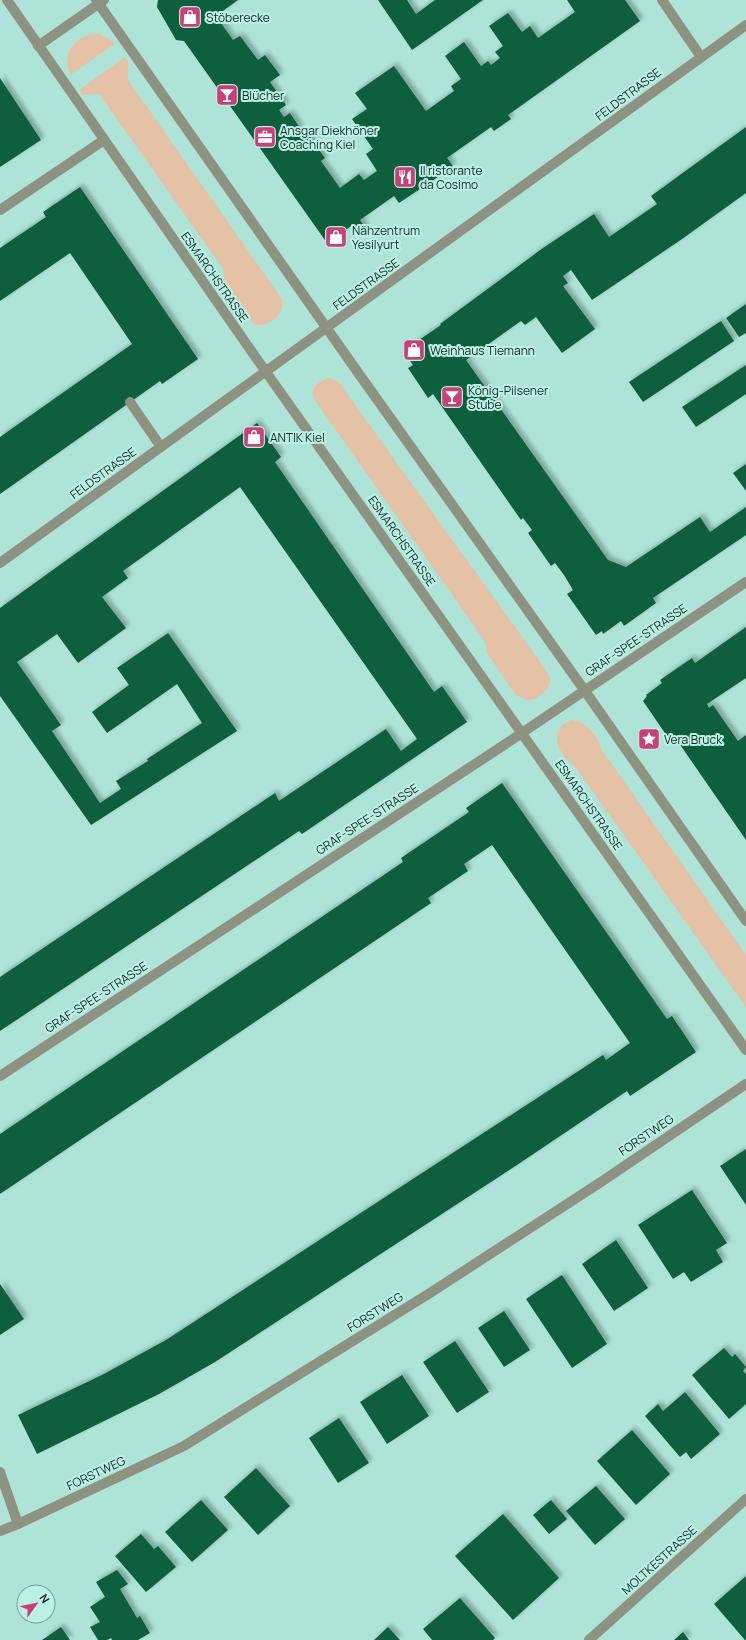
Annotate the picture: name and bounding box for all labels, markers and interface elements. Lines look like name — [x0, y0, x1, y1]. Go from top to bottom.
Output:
shop icon: Stöberecke — [177, 4, 203, 30]
place label: Stöberecke — [206, 9, 270, 26]
street label: FELDSTRASSE — [592, 64, 665, 124]
bar icon: Blücher — [214, 82, 240, 108]
place label: Blücher — [242, 87, 285, 104]
place label: Ansgar Diekhöner Coaching Kiel — [280, 122, 379, 153]
office icon: Ansgar Diekhöner Coaching Kiel — [252, 124, 278, 150]
place label: Il ristorante da Cosimo — [420, 162, 483, 193]
restaurant icon: Il ristorante da Cosimo — [392, 164, 418, 190]
place label: Nähzentrum Yesilyurt — [352, 222, 420, 253]
shop icon: Nähzentrum Yesilyurt — [323, 224, 349, 250]
street label: ESMARCHSTRASSE — [177, 228, 253, 326]
street label: FELDSTRASSE — [329, 254, 403, 314]
shop icon: Weinhaus Tiemann — [401, 337, 427, 363]
place label: Weinhaus Tiemann — [430, 342, 535, 359]
place label: König-Pilsener Stube — [468, 382, 549, 413]
bar icon: König-Pilsener Stube — [439, 384, 465, 410]
shop icon: ANTIK Kiel — [241, 424, 267, 450]
place label: ANTIK Kiel — [270, 429, 325, 446]
street label: FELDSTRASSE — [66, 443, 140, 503]
street label: ESMARCHSTRASSE — [364, 492, 440, 590]
street label: GRAF-SPEE-STRASSE — [582, 599, 690, 680]
place icon: Vera Bruck — [636, 726, 662, 752]
place label: Vera Bruck — [664, 731, 723, 748]
street label: ESMARCHSTRASSE — [551, 756, 627, 854]
street label: GRAF-SPEE-STRASSE — [312, 779, 422, 859]
street label: GRAF-SPEE-STRASSE — [41, 957, 151, 1037]
street label: FORSTWEG — [615, 1110, 677, 1160]
street label: FORSTWEG — [344, 1288, 407, 1336]
street label: FORSTWEG — [64, 1452, 129, 1494]
street label: MOLTKESTRASSE — [618, 1522, 700, 1598]
north arrow — [16, 1584, 56, 1624]
text: N — [36, 1591, 53, 1606]

